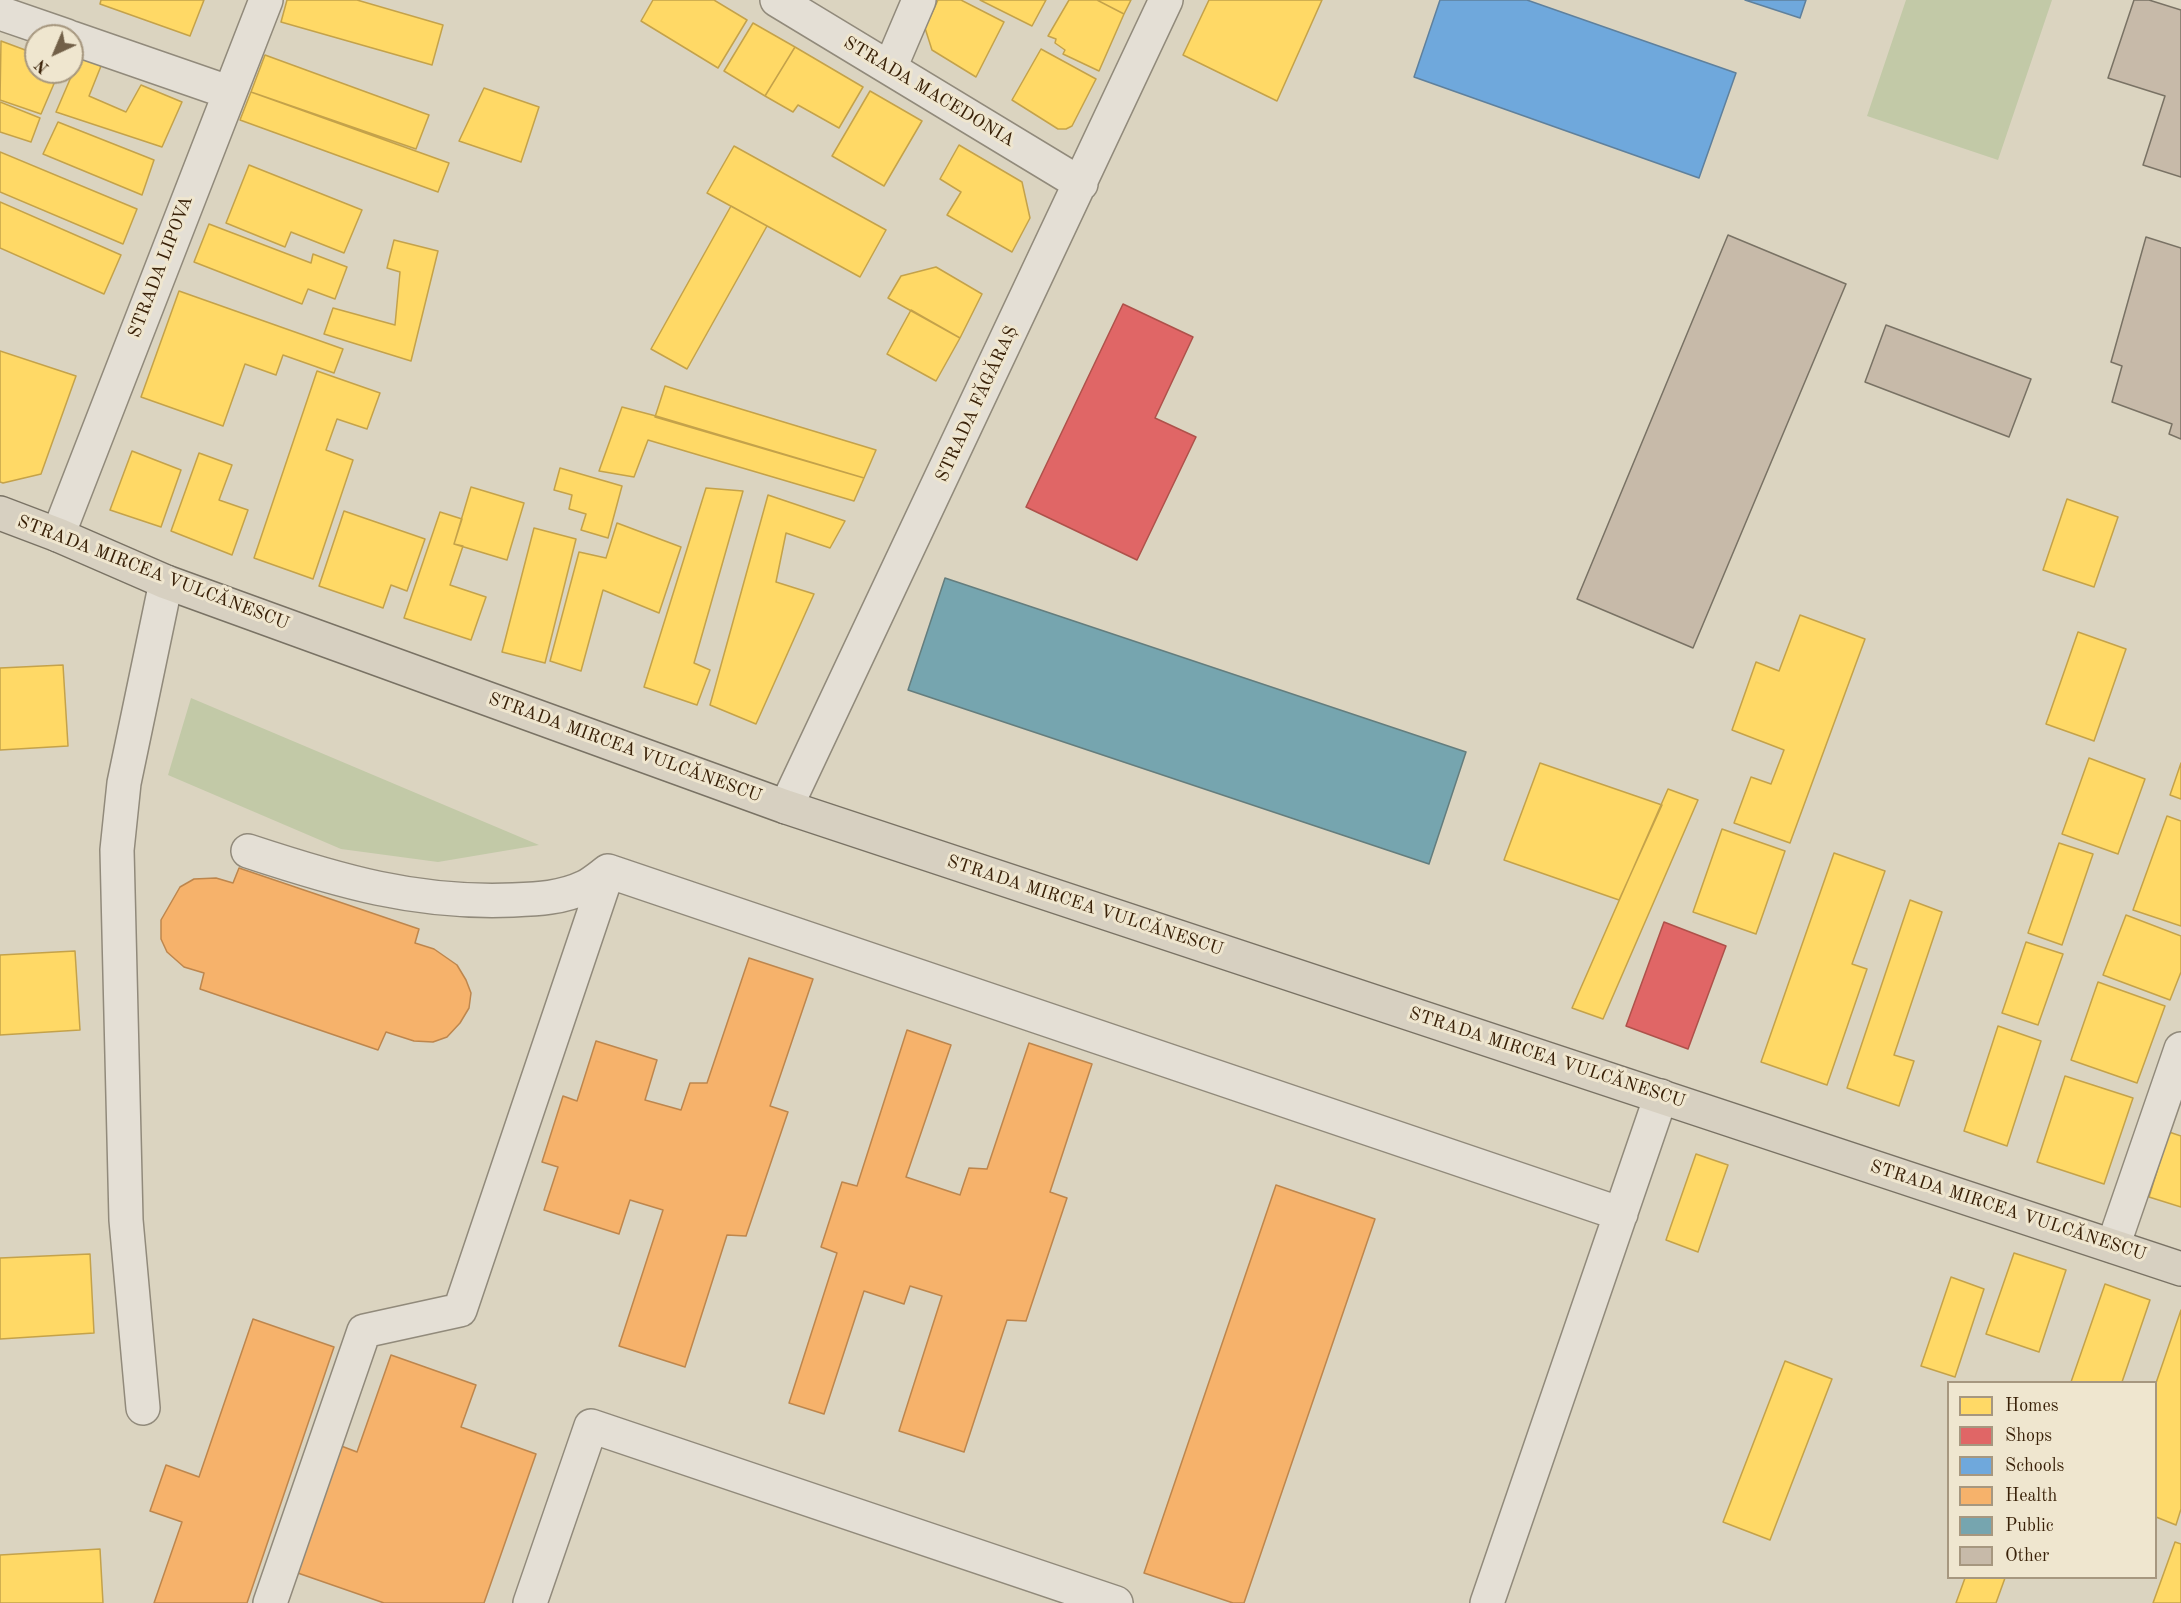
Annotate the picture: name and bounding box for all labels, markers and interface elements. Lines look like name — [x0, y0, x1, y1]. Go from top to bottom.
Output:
north arrow — [24, 24, 84, 84]
street label: STRADA MACEDONIA — [839, 32, 1019, 152]
text: N — [33, 56, 53, 76]
street label: STRADA LIPOVA — [124, 193, 198, 341]
street label: STRADA FĂGĂRAȘ — [931, 323, 1023, 485]
street label: STRADA MIRCEA VULCĂNESCU — [14, 511, 292, 635]
street label: STRADA MIRCEA VULCĂNESCU — [485, 688, 765, 808]
street label: STRADA MIRCEA VULCĂNESCU — [944, 851, 1226, 961]
street label: STRADA MIRCEA VULCĂNESCU — [1406, 1003, 1688, 1113]
street label: STRADA MIRCEA VULCĂNESCU — [1867, 1156, 2149, 1266]
legend — [1947, 1381, 2157, 1579]
text: Homes — [2005, 1397, 2059, 1415]
text: Shops — [2005, 1427, 2052, 1445]
text: Schools — [2005, 1457, 2064, 1475]
text: Health — [2005, 1487, 2057, 1505]
text: Public — [2005, 1517, 2054, 1535]
text: Other — [2005, 1547, 2049, 1565]

